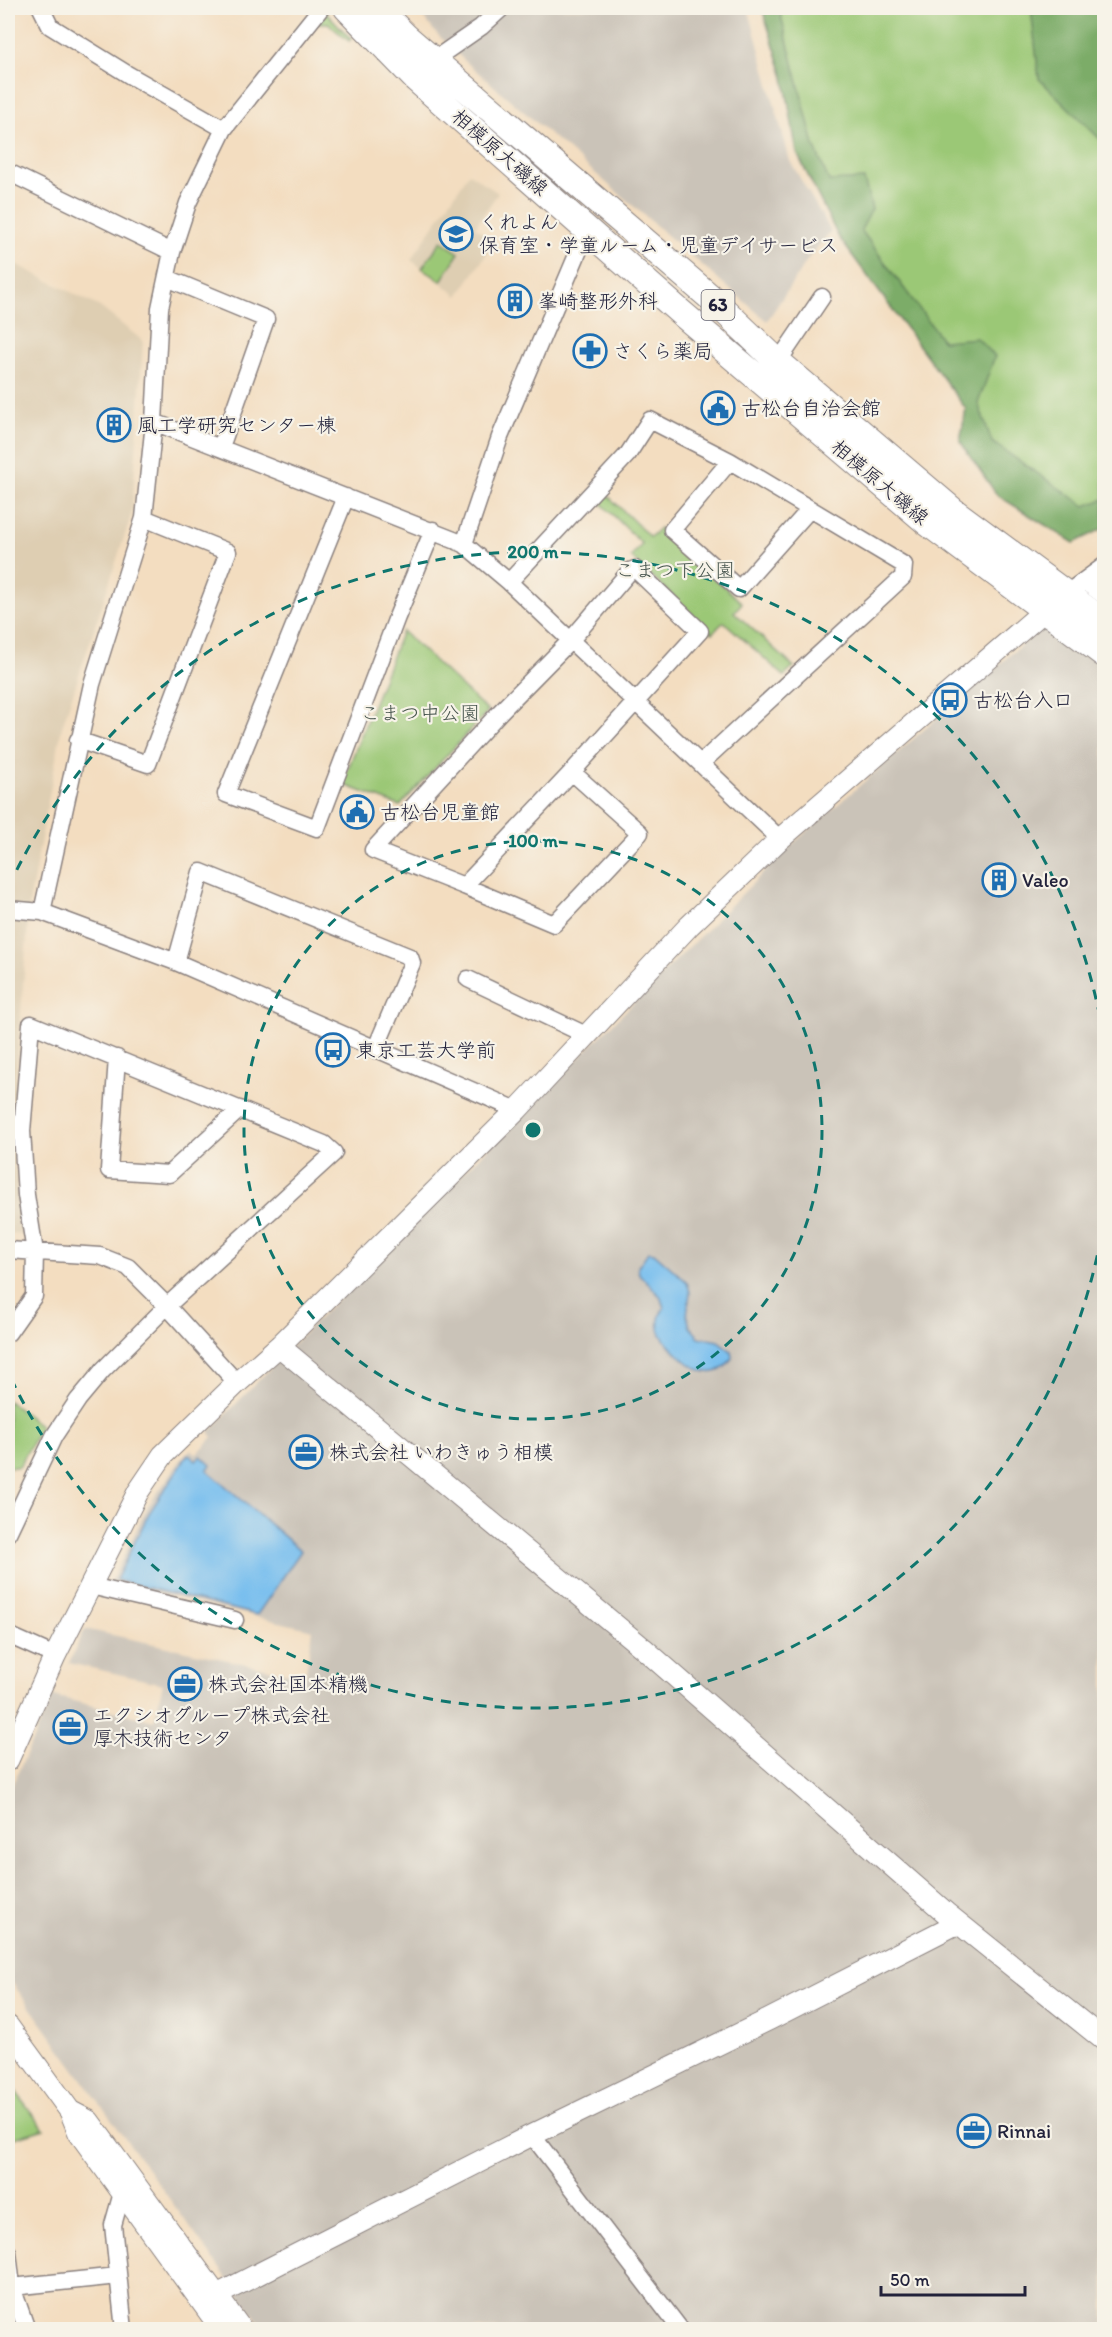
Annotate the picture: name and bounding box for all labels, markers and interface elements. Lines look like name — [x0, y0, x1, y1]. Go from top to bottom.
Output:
street label: 相模原大磯線 — [447, 104, 553, 200]
place label: くれよん 保育室・学童ルーム・児童デイサービス — [479, 210, 838, 257]
school or university icon: くれよん 保育室・学童ルーム・児童デイサービス — [438, 216, 474, 252]
building icon: 峯崎整形外科 — [497, 283, 533, 319]
place label: 峯崎整形外科 — [538, 289, 658, 313]
road number: 63 — [702, 290, 734, 320]
pharmacy icon: さくら薬局 — [572, 333, 608, 369]
place label: さくら薬局 — [613, 339, 713, 363]
public building icon: 古松台自治会館 — [700, 390, 736, 426]
place label: 古松台自治会館 — [741, 396, 881, 420]
building icon: 風工学研究センター棟 — [96, 407, 132, 443]
place label: 風工学研究センター棟 — [137, 413, 336, 437]
street label: 相模原大磯線 — [826, 434, 934, 530]
text: 200 m — [508, 541, 559, 563]
park label: こまつ下公園 — [615, 558, 735, 582]
bus stop icon: 古松台入口 — [932, 682, 968, 718]
place label: 古松台入口 — [973, 688, 1073, 712]
park label: こまつ中公園 — [360, 701, 480, 725]
public building icon: 古松台児童館 — [339, 794, 375, 830]
place label: 古松台児童館 — [380, 800, 500, 824]
text: 100 m — [508, 830, 559, 852]
building icon: Valeo — [981, 862, 1017, 898]
place label: Valeo — [1022, 868, 1069, 892]
bus stop icon: 東京工芸大学前 — [315, 1032, 351, 1068]
place label: 東京工芸大学前 — [356, 1038, 496, 1062]
centre of rings — [523, 1120, 543, 1140]
office icon: 株式会社 いわきゅう相模 — [288, 1434, 324, 1470]
place label: 株式会社 いわきゅう相模 — [329, 1440, 553, 1464]
office icon: 株式会社国本精機 — [167, 1666, 203, 1702]
place label: 株式会社国本精機 — [208, 1672, 368, 1696]
place label: エクシオグループ株式会社 厚木技術センタ — [93, 1703, 330, 1750]
office icon: エクシオグループ株式会社 厚木技術センタ — [52, 1709, 88, 1745]
office icon: Rinnai — [956, 2113, 992, 2149]
place label: Rinnai — [997, 2119, 1051, 2143]
scale bar — [881, 2259, 1025, 2297]
text: 50 m — [890, 2269, 930, 2291]

